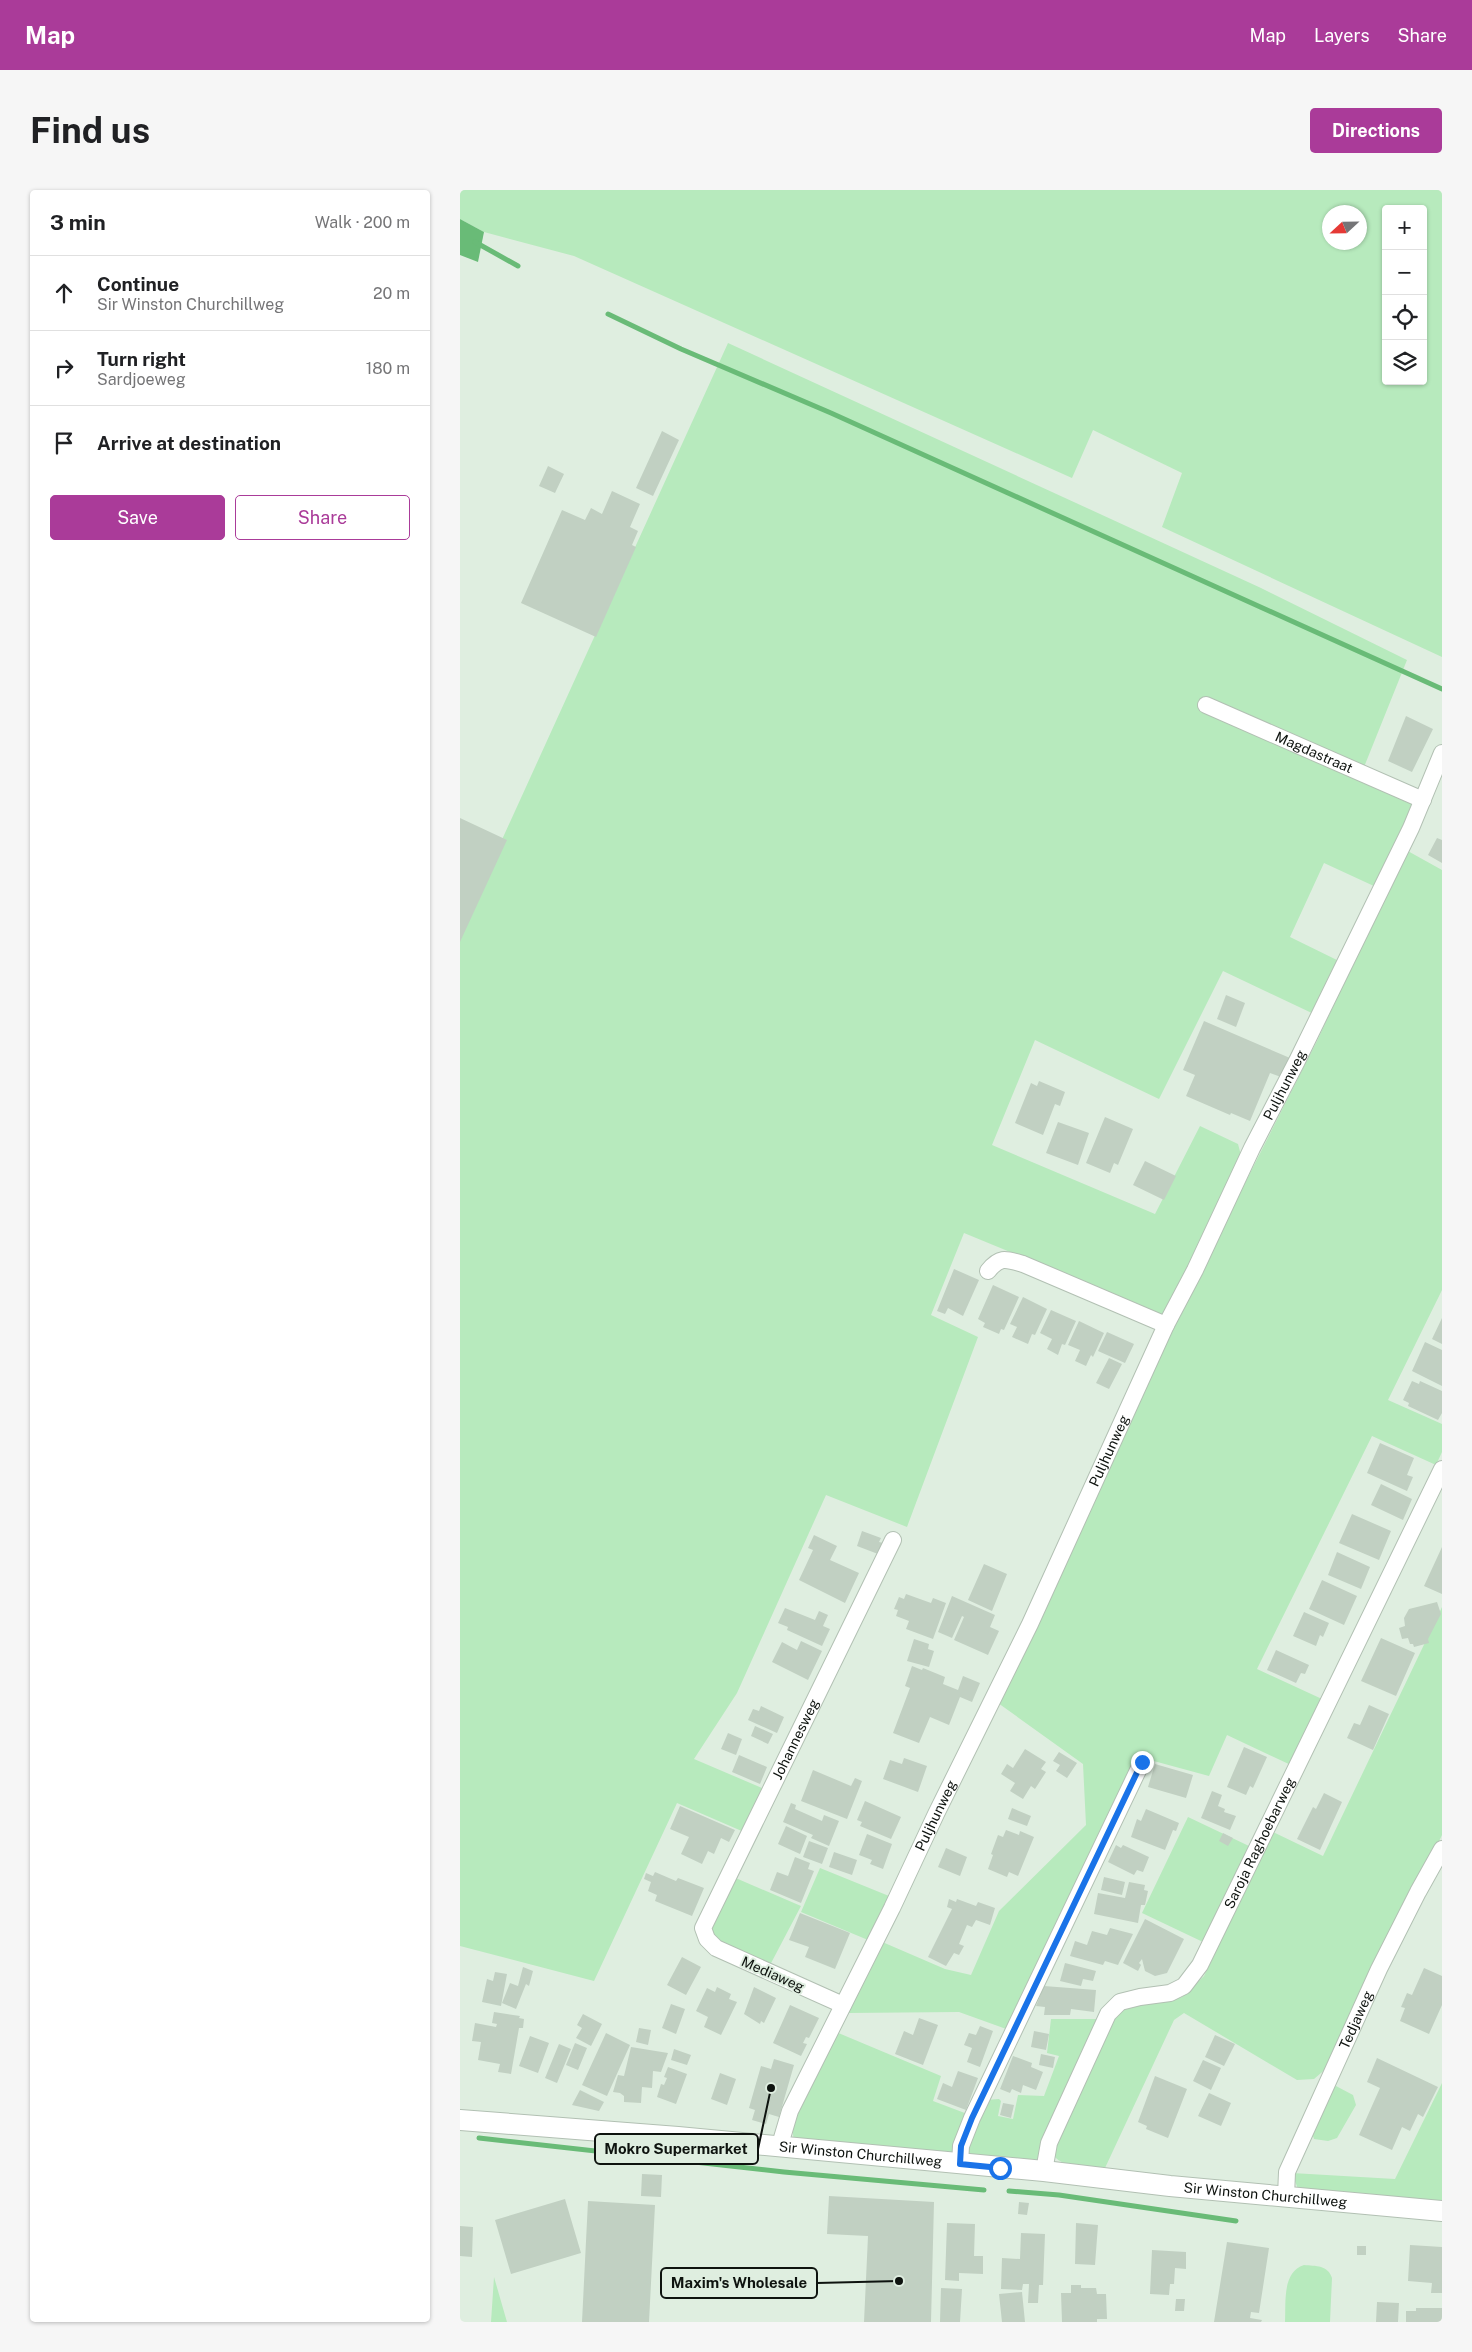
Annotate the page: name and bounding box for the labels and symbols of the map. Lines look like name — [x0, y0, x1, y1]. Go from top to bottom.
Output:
north arrow — [1322, 205, 1367, 250]
street label: Magdastraat — [1273, 728, 1355, 776]
street label: Puljhunweg — [1260, 1047, 1309, 1123]
street label: Puljhunweg — [1086, 1412, 1132, 1489]
street label: Johannesweg — [769, 1696, 822, 1782]
route end — [1131, 1751, 1154, 1774]
street label: Saroja Raghoebarweg — [1221, 1774, 1298, 1911]
street label: Puljhunweg — [912, 1777, 960, 1854]
street label: Mediaweg — [739, 1953, 807, 1995]
street label: Tedjaweg — [1336, 1988, 1376, 2052]
callout: Mokro Supermarket — [595, 2134, 758, 2164]
street label: Sir Winston Churchillweg — [778, 2138, 943, 2170]
text: Mokro Supermarket — [604, 2140, 748, 2157]
route start — [989, 2157, 1012, 2180]
street label: Sir Winston Churchillweg — [1183, 2179, 1348, 2210]
callout: Maxim's Wholesale — [661, 2268, 817, 2298]
text: Maxim's Wholesale — [671, 2274, 807, 2291]

